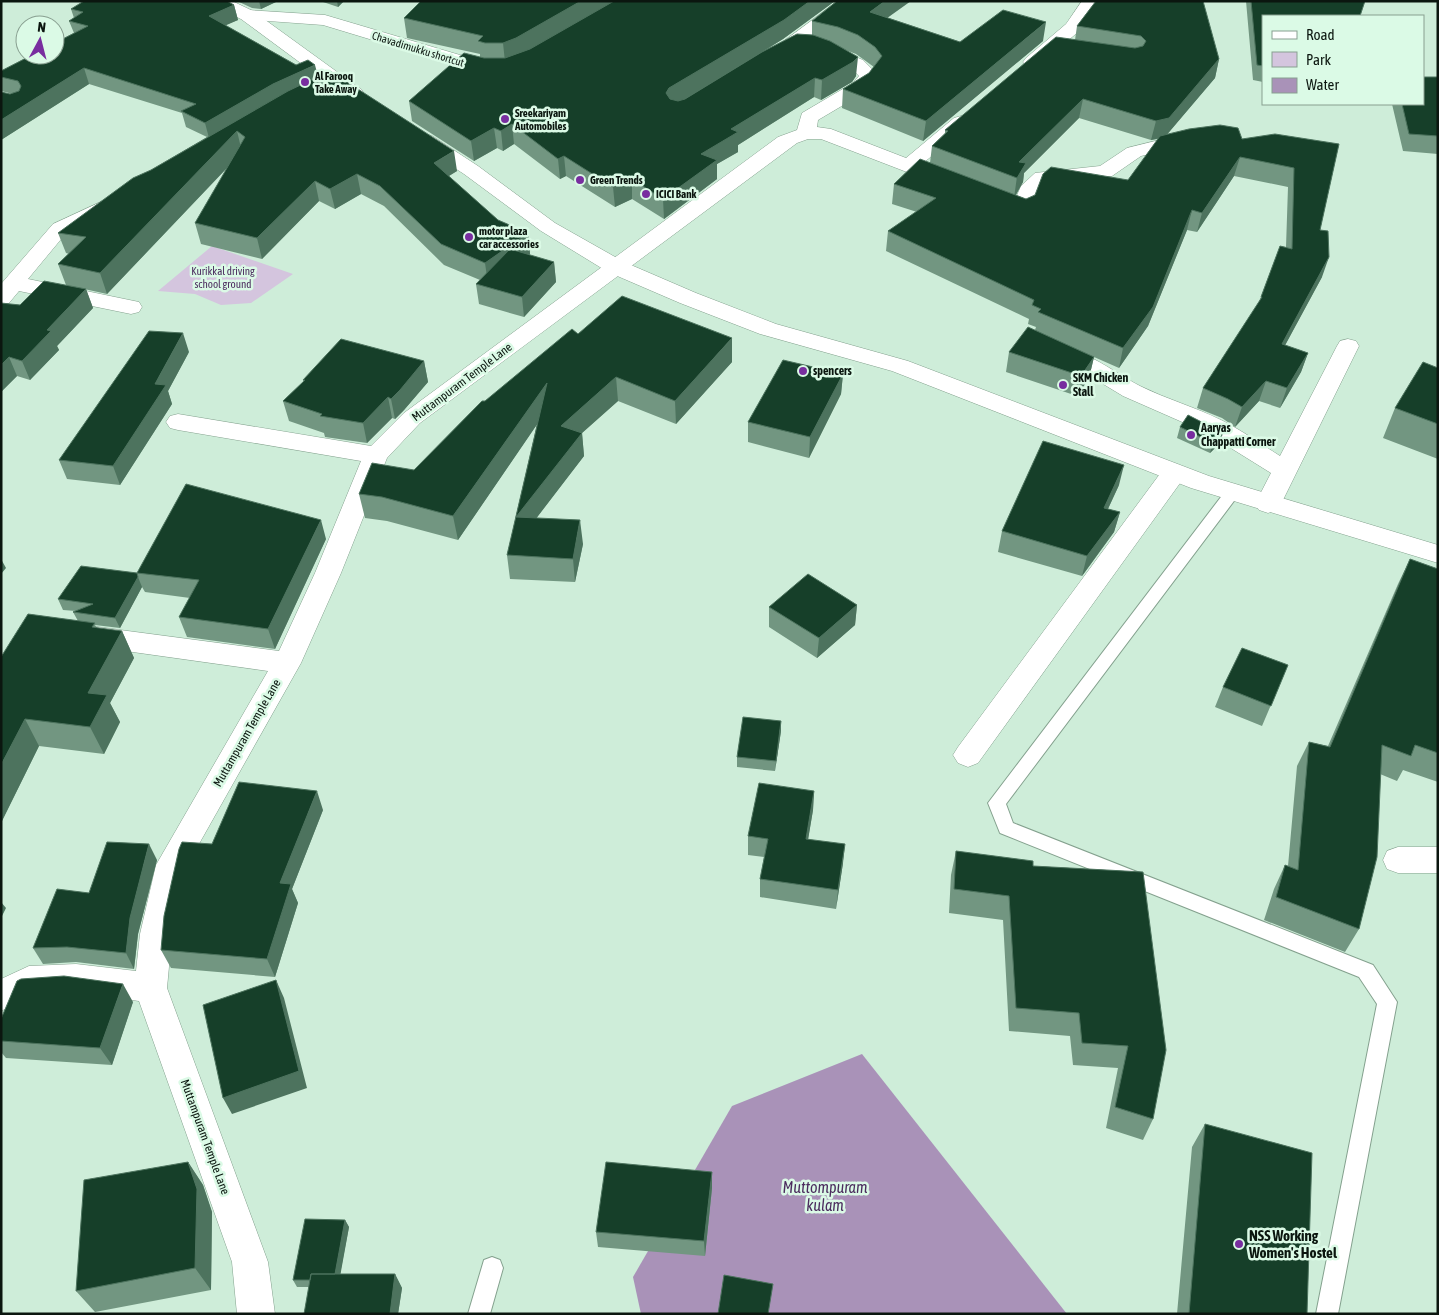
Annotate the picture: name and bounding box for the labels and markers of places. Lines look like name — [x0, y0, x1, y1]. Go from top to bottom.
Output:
place label: Al Farooq Take Away — [314, 70, 357, 95]
marker: Al Farooq Take Away — [299, 76, 311, 88]
place label: Sreekariyam Automobiles — [514, 107, 567, 132]
marker: Sreekariyam Automobiles — [499, 113, 511, 125]
marker: Green Trends — [574, 174, 586, 186]
place label: Green Trends — [590, 174, 643, 186]
marker: ICICI Bank — [640, 188, 652, 200]
place label: ICICI Bank — [656, 188, 696, 200]
place label: motor plaza car accessories — [479, 225, 539, 250]
marker: motor plaza car accessories — [463, 231, 475, 243]
place label: spencers — [813, 364, 853, 378]
marker: spencers — [797, 365, 809, 377]
place label: SKM Chicken Stall — [1073, 371, 1129, 399]
marker: SKM Chicken Stall — [1057, 379, 1069, 391]
place label: Aaryas Chappatti Corner — [1200, 421, 1276, 449]
marker: Aaryas Chappatti Corner — [1185, 429, 1197, 441]
place label: NSS Working Women's Hostel — [1248, 1227, 1338, 1261]
marker: NSS Working Women's Hostel — [1233, 1238, 1245, 1250]

